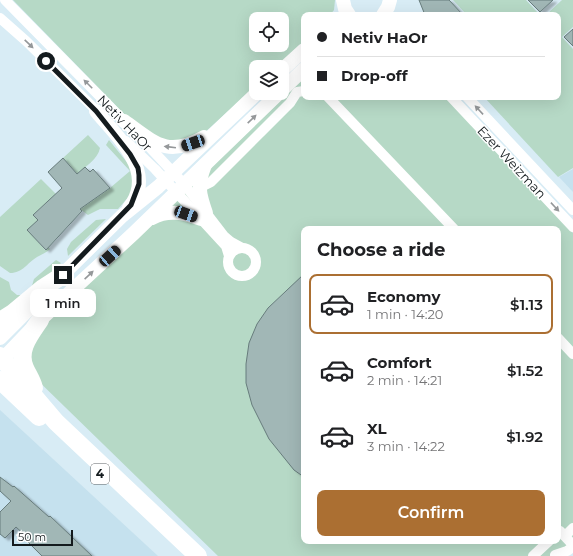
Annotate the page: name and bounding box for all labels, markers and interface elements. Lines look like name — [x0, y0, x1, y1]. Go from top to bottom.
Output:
map controls — [249, 12, 289, 100]
button: locate — [249, 12, 289, 52]
text: Netiv HaOr — [341, 28, 427, 47]
one-way arrow — [24, 39, 34, 49]
route start — [37, 52, 55, 70]
button: layers — [249, 60, 289, 100]
text: Drop-off — [341, 66, 408, 85]
one-way arrow — [83, 79, 93, 89]
street label: Netiv HaOr — [94, 92, 156, 154]
one-way arrow — [474, 105, 484, 115]
one-way arrow — [247, 114, 257, 124]
street label: Ezer Weizman — [474, 122, 550, 202]
car — [180, 133, 206, 153]
one-way arrow — [164, 144, 176, 150]
one-way arrow — [550, 202, 559, 212]
car — [173, 204, 199, 224]
text: Choose a ride — [317, 239, 445, 261]
car — [97, 244, 123, 268]
route end — [54, 266, 72, 284]
one-way arrow — [84, 270, 95, 279]
icon: car — [319, 286, 355, 322]
text: Economy — [367, 287, 440, 306]
callout: 1 min — [30, 289, 96, 317]
text: 1 min — [46, 295, 80, 311]
text: $1.13 — [510, 295, 543, 314]
text: 1 min · 14:20 — [367, 306, 443, 322]
icon: car — [319, 352, 355, 388]
text: Comfort — [367, 353, 432, 372]
text: $1.52 — [507, 361, 543, 380]
text: 2 min · 14:21 — [367, 372, 442, 388]
icon: car — [319, 418, 355, 454]
text: XL — [367, 419, 386, 438]
text: $1.92 — [506, 427, 543, 446]
text: 3 min · 14:22 — [367, 438, 445, 454]
road number: 4 — [91, 464, 109, 484]
button: Confirm — [317, 490, 545, 536]
scale bar — [12, 528, 73, 547]
text: 50 m — [18, 530, 46, 544]

